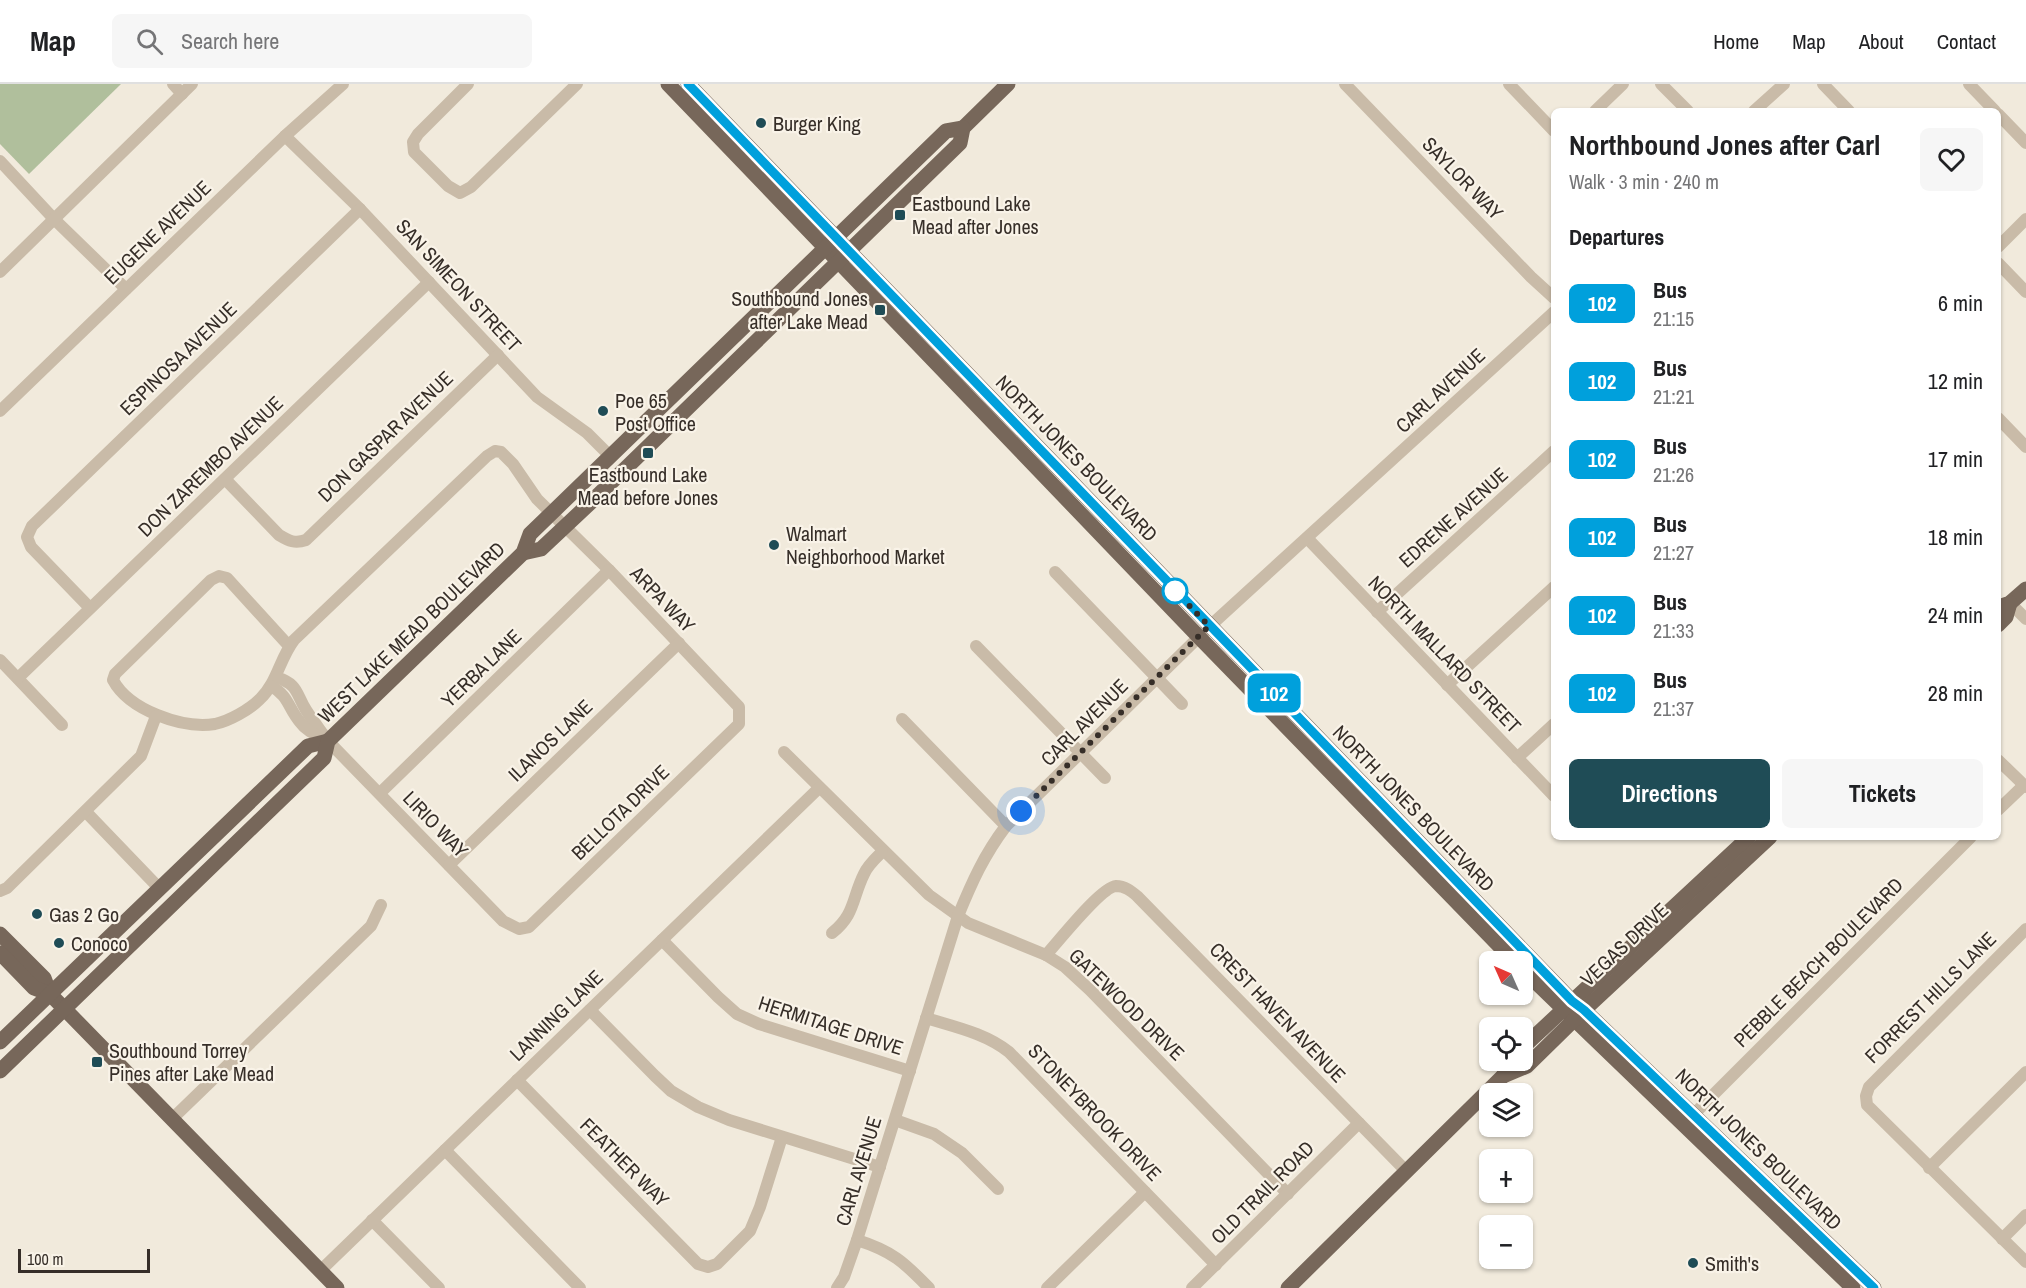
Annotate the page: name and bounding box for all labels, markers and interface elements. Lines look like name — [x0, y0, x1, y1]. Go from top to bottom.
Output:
search box — [112, 14, 532, 68]
text: Map — [30, 22, 76, 60]
icon: search — [133, 25, 166, 58]
text: Search here — [181, 26, 279, 56]
text: Home — [1713, 27, 1759, 56]
text: Map — [1792, 27, 1826, 56]
text: About — [1859, 27, 1904, 56]
text: Contact — [1937, 27, 1996, 56]
place label: Burger King — [773, 110, 861, 137]
marker: Burger King — [754, 116, 768, 130]
text: Northbound Jones after Carl — [1569, 126, 1880, 164]
button: heart — [1920, 128, 1983, 191]
street label: SAYLOR WAY — [1417, 131, 1509, 225]
text: Walk · 3 min · 240 m — [1569, 168, 1719, 195]
street label: EUGENE AVENUE — [98, 174, 216, 290]
place label: Eastbound Lake Mead after Jones — [912, 190, 1039, 240]
marker: Eastbound Lake Mead after Jones — [893, 208, 907, 222]
street label: SAN SIMEON STREET — [390, 213, 528, 357]
text: Departures — [1569, 222, 1664, 252]
text: Bus — [1653, 275, 1687, 305]
place label: Southbound Jones after Lake Mead — [731, 285, 868, 335]
text: 6 min — [1938, 288, 1983, 318]
text: 102 — [1588, 289, 1616, 318]
street label: ESPINOSA AVENUE — [114, 295, 242, 421]
marker: Southbound Jones after Lake Mead — [873, 303, 887, 317]
text: 21:15 — [1653, 305, 1694, 332]
street label: CARL AVENUE — [1389, 342, 1491, 438]
text: Bus — [1653, 353, 1687, 383]
street label: DON GASPAR AVENUE — [312, 364, 458, 508]
text: 12 min — [1928, 366, 1983, 396]
text: 102 — [1588, 367, 1616, 396]
street label: NORTH JONES BOULEVARD — [990, 369, 1164, 547]
text: 21:21 — [1653, 383, 1694, 410]
place label: Poe 65 Post Office — [615, 387, 696, 437]
street label: DON ZAREMBO AVENUE — [132, 390, 288, 542]
marker: Poe 65 Post Office — [596, 404, 610, 418]
text: Bus — [1653, 431, 1687, 461]
text: 17 min — [1928, 444, 1983, 474]
text: 102 — [1588, 445, 1616, 474]
marker: Eastbound Lake Mead before Jones — [641, 446, 655, 460]
place label: Eastbound Lake Mead before Jones — [578, 461, 718, 511]
street label: EDRENE AVENUE — [1393, 461, 1513, 573]
text: 21:26 — [1653, 461, 1694, 488]
text: Bus — [1653, 509, 1687, 539]
place label: Walmart Neighborhood Market — [786, 520, 945, 570]
text: 18 min — [1928, 522, 1983, 552]
text: 102 — [1588, 523, 1616, 552]
street label: WEST LAKE MEAD BOULEVARD — [312, 535, 510, 729]
marker: Walmart Neighborhood Market — [767, 538, 781, 552]
text: 21:27 — [1653, 539, 1694, 566]
street label: ARPA WAY — [624, 559, 701, 638]
street label: NORTH MALLARD STREET — [1363, 569, 1527, 739]
unlabelled marker — [1162, 578, 1188, 604]
text: Bus — [1653, 587, 1687, 617]
text: 24 min — [1928, 600, 1983, 630]
text: 102 — [1588, 601, 1616, 630]
text: 21:33 — [1653, 617, 1694, 644]
street label: YERBA LANE — [435, 623, 527, 713]
text: Bus — [1653, 665, 1687, 695]
street label: CARL AVENUE — [1034, 672, 1134, 772]
line badge: 102 — [1240, 674, 1308, 712]
text: 28 min — [1928, 678, 1983, 708]
text: 102 — [1260, 679, 1288, 708]
text: 102 — [1588, 679, 1616, 708]
street label: ILANOS LANE — [502, 693, 598, 787]
text: 21:37 — [1653, 695, 1694, 722]
street label: NORTH JONES BOULEVARD — [1327, 719, 1501, 897]
street label: BELLOTA DRIVE — [565, 758, 675, 866]
button: Directions — [1569, 759, 1770, 828]
button: Tickets — [1782, 759, 1983, 828]
street label: LIRIO WAY — [397, 785, 475, 863]
your location — [1006, 796, 1036, 826]
street label: PEBBLE BEACH BOULEVARD — [1727, 871, 1909, 1053]
street label: VEGAS DRIVE — [1574, 896, 1674, 992]
place label: Gas 2 Go — [49, 901, 119, 928]
marker: Gas 2 Go — [30, 907, 44, 921]
street label: FORREST HILLS LANE — [1858, 925, 2002, 1069]
place label: Conoco — [71, 930, 128, 957]
marker: Conoco — [52, 936, 66, 950]
street label: CREST HAVEN AVENUE — [1204, 936, 1352, 1088]
street label: GATEWOOD DRIVE — [1063, 942, 1191, 1066]
north arrow — [1479, 951, 1533, 1005]
map controls — [1479, 951, 1533, 1269]
street label: LANNING LANE — [503, 964, 609, 1066]
street label: HERMITAGE DRIVE — [755, 989, 907, 1061]
button: locate — [1479, 1017, 1533, 1071]
place label: Southbound Torrey Pines after Lake Mead — [109, 1037, 274, 1087]
street label: STONEYBROOK DRIVE — [1022, 1037, 1168, 1187]
marker: Southbound Torrey Pines after Lake Mead — [90, 1055, 104, 1069]
street label: NORTH JONES BOULEVARD — [1670, 1062, 1848, 1236]
button: layers — [1479, 1083, 1533, 1137]
street label: FEATHER WAY — [575, 1112, 675, 1212]
street label: CARL AVENUE — [829, 1113, 887, 1229]
street label: OLD TRAIL ROAD — [1204, 1134, 1320, 1250]
button: + — [1479, 1149, 1533, 1203]
button: − — [1479, 1215, 1533, 1269]
scale bar — [18, 1246, 150, 1274]
text: 100 m — [27, 1248, 63, 1270]
place label: Smith's — [1705, 1250, 1759, 1277]
marker: Smith's — [1686, 1256, 1700, 1270]

